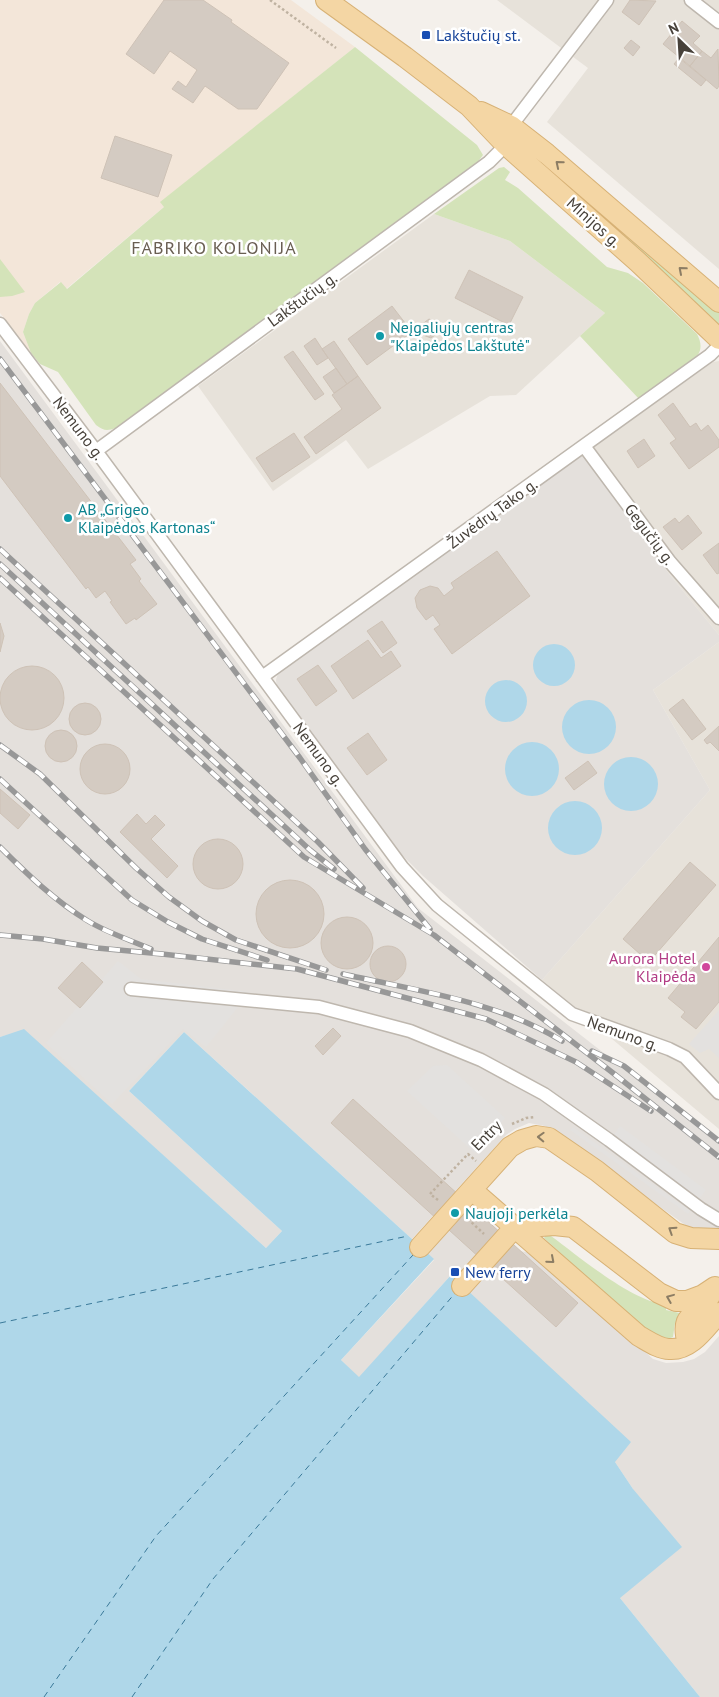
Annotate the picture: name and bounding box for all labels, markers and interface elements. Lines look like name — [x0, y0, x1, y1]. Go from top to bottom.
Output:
north arrow — [654, 15, 704, 65]
text: N — [666, 18, 681, 38]
place label: Lakštučių st. — [436, 25, 521, 45]
marker: Lakštučių st. — [420, 29, 432, 41]
one-way arrow — [555, 161, 564, 170]
street label: Minijos g. — [563, 193, 625, 251]
district label: FABRIKO KOLONIJA — [131, 236, 297, 259]
street label: Lakštučių g. — [263, 267, 341, 331]
one-way arrow — [679, 267, 688, 276]
place label: Neįgaliųjų centras "Klaipėdos Lakštutė" — [390, 317, 530, 355]
marker: Neįgaliųjų centras "Klaipėdos Lakštutė" — [374, 330, 386, 342]
street label: Nemuno g. — [49, 392, 109, 464]
street label: Žuvėdrų Tako g. — [443, 474, 541, 552]
place label: AB „Grigeo Klaipėdos Kartonas“ — [78, 499, 216, 537]
street label: Gegučių g. — [621, 499, 679, 569]
marker: AB „Grigeo Klaipėdos Kartonas“ — [62, 512, 74, 524]
street label: Nemuno g. — [289, 718, 349, 790]
place label: Aurora Hotel Klaipėda — [609, 948, 696, 986]
marker: Aurora Hotel Klaipėda — [700, 961, 712, 973]
street label: Nemuno g. — [585, 1011, 661, 1055]
street label: Entry — [466, 1115, 506, 1155]
one-way arrow — [536, 1132, 544, 1143]
place label: Naujoji perkėla — [465, 1203, 568, 1223]
marker: Naujoji perkėla — [449, 1207, 461, 1219]
one-way arrow — [669, 1226, 678, 1236]
one-way arrow — [546, 1254, 555, 1263]
place label: New ferry — [465, 1262, 531, 1282]
marker: New ferry — [449, 1266, 461, 1278]
one-way arrow — [666, 1294, 675, 1304]

